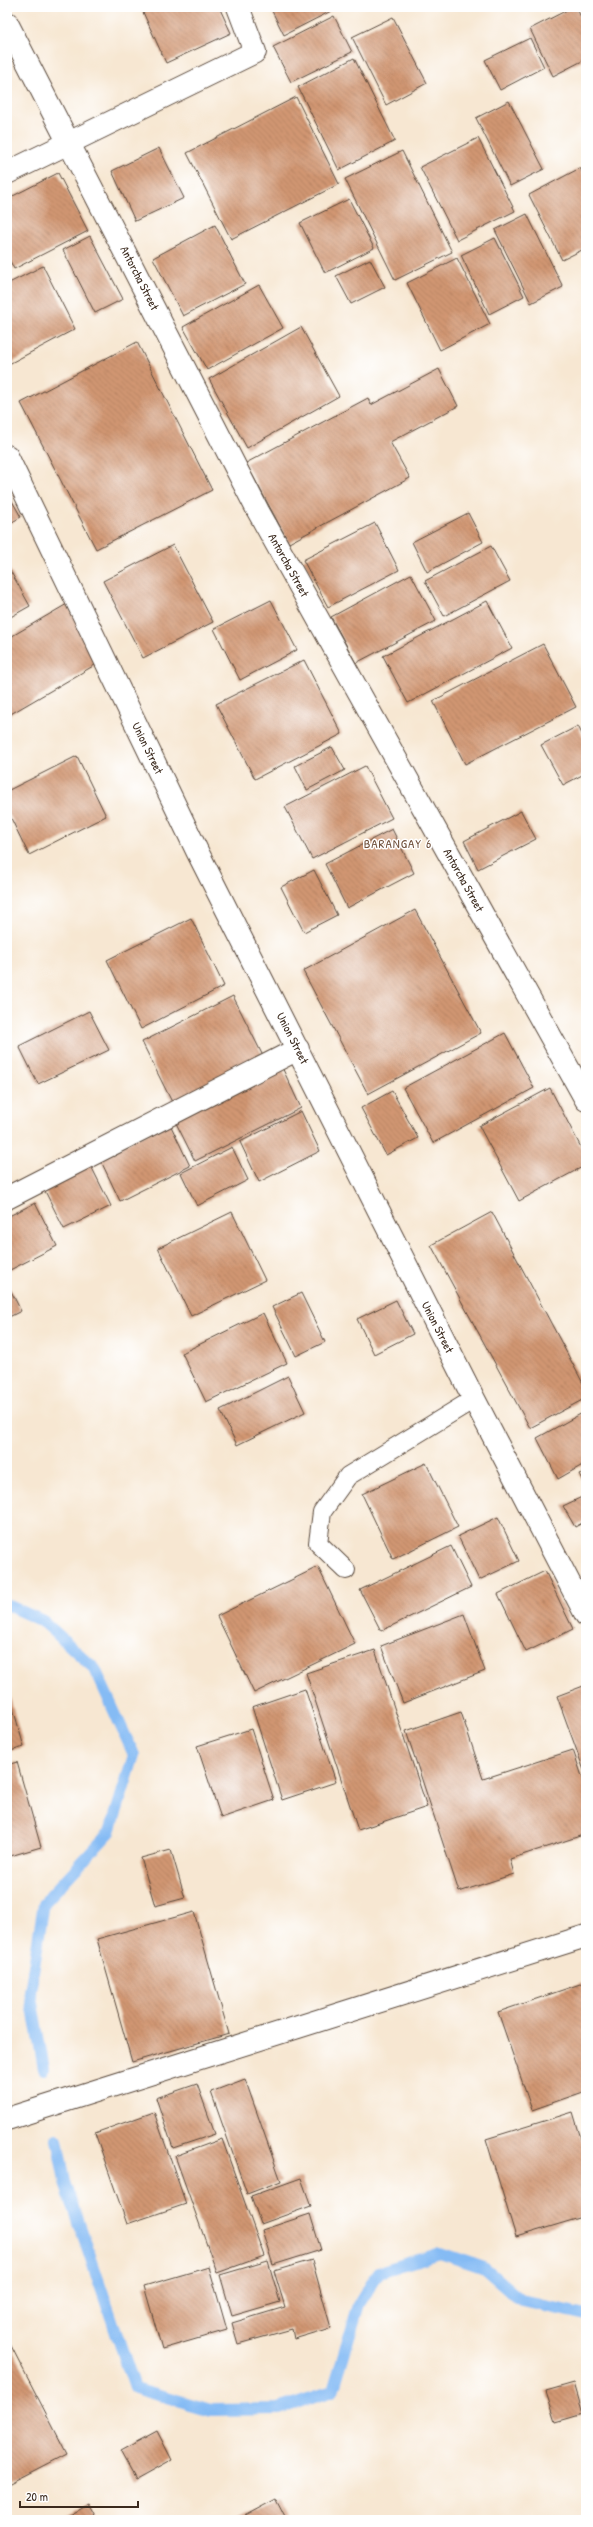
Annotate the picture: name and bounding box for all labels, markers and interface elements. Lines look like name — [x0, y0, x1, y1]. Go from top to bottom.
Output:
street label: Antorcha Street — [117, 243, 164, 314]
street label: Antorcha Street — [265, 530, 314, 600]
street label: Union Street — [128, 719, 168, 778]
district label: BARANGAY 6 — [364, 834, 432, 852]
street label: Antorcha Street — [440, 845, 489, 915]
street label: Union Street — [273, 1009, 314, 1067]
street label: Union Street — [418, 1298, 459, 1356]
scale bar — [20, 2483, 138, 2509]
text: 20 m — [26, 2488, 48, 2505]

